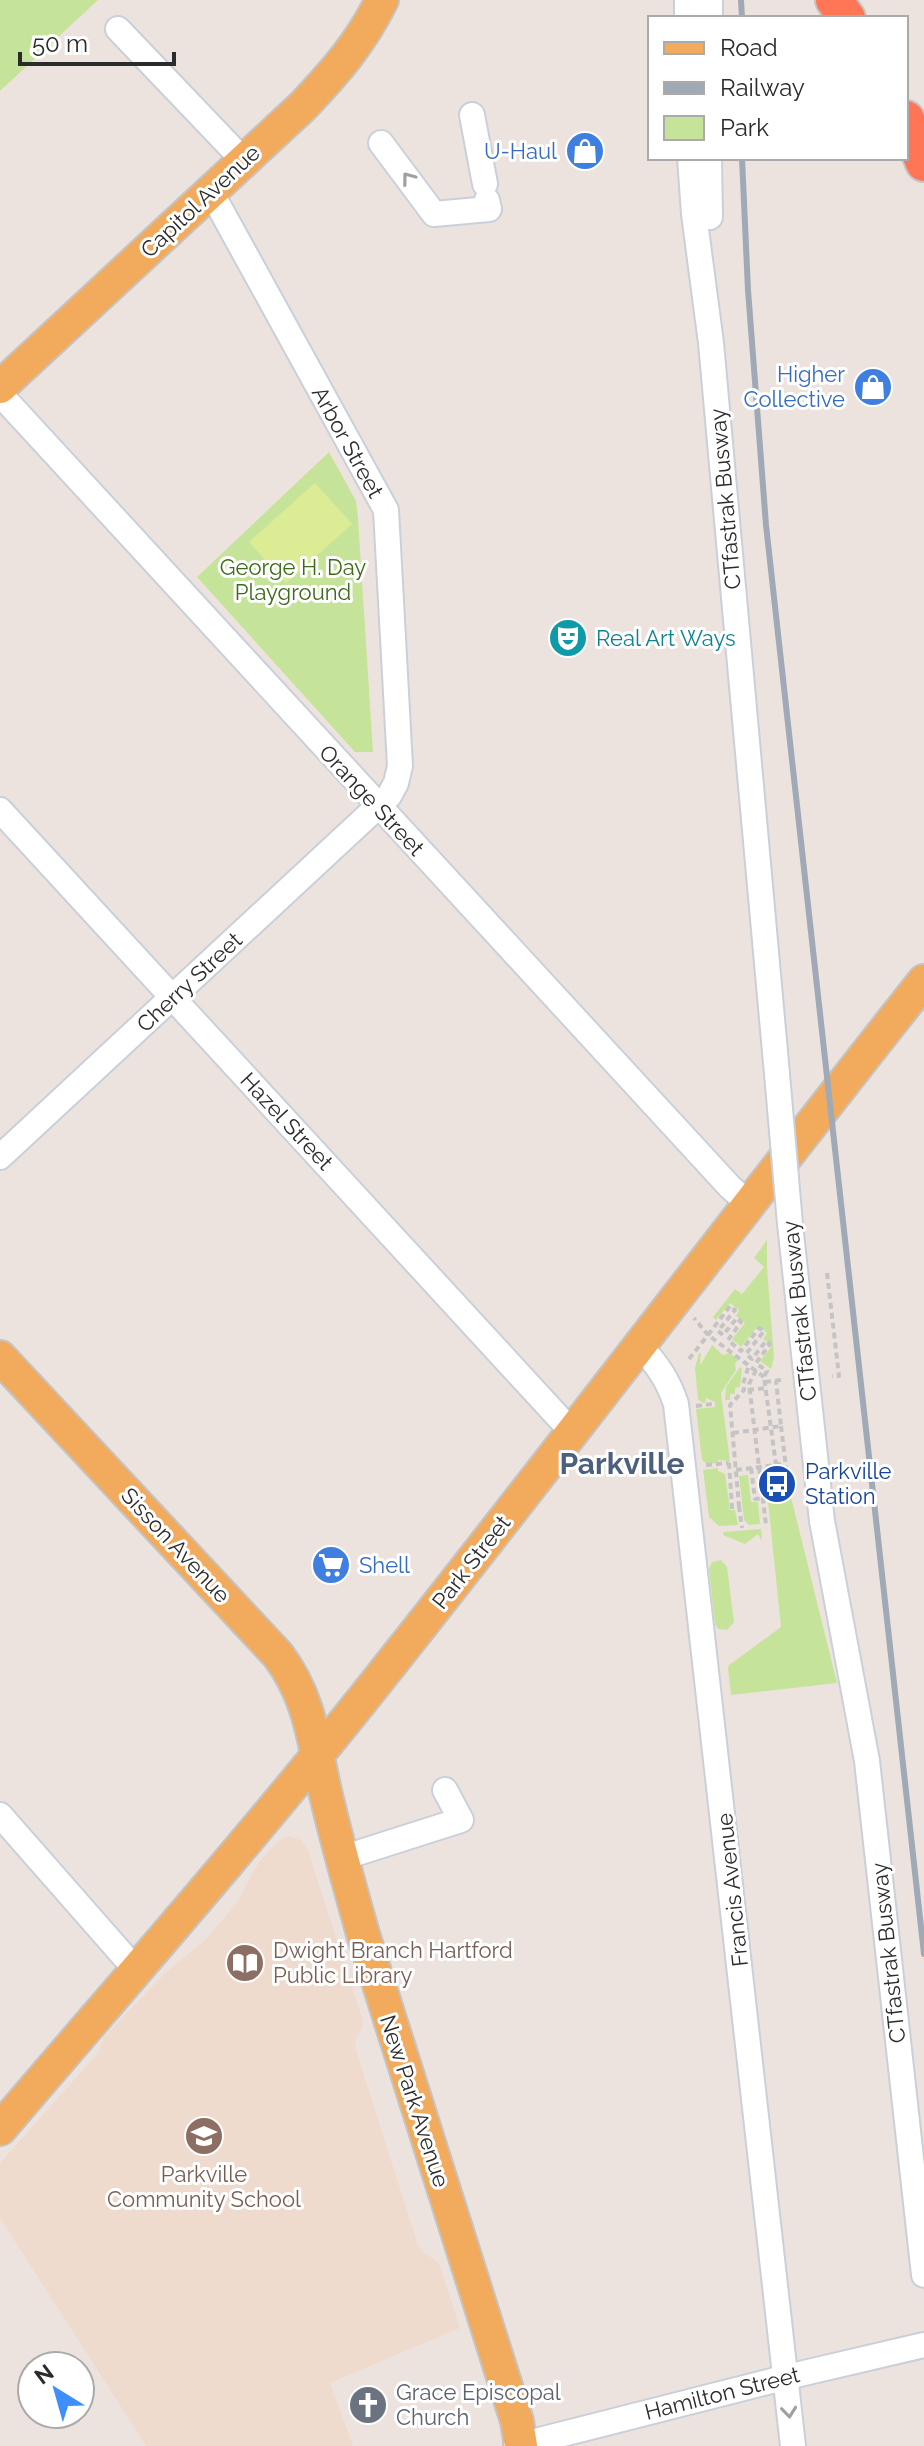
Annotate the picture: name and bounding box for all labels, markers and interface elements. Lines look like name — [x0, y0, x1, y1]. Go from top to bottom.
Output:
scale bar — [20, 16, 174, 66]
legend — [648, 16, 908, 160]
text: 50 m — [32, 29, 88, 58]
text: Road — [720, 33, 778, 62]
text: Railway — [720, 73, 805, 102]
text: Park — [720, 113, 769, 142]
shop icon: U-Haul — [564, 130, 606, 172]
place label: U-Haul — [484, 138, 557, 164]
street label: Capitol Avenue — [135, 139, 265, 263]
one-way arrow — [403, 173, 417, 187]
place label: Higher Collective — [743, 361, 845, 412]
shop icon: Higher Collective — [852, 366, 894, 408]
street label: Arbor Street — [307, 382, 390, 503]
street label: CTfastrak Busway — [704, 407, 746, 590]
park label: George H. Day Playground — [220, 554, 366, 605]
theatre icon: Real Art Ways — [547, 617, 589, 659]
place label: Real Art Ways — [596, 625, 736, 651]
street label: Orange Street — [314, 739, 430, 861]
street label: Cherry Street — [131, 926, 247, 1037]
street label: Hazel Street — [235, 1067, 339, 1175]
street label: CTfastrak Busway — [777, 1219, 821, 1403]
district label: Parkville — [559, 1446, 685, 1481]
place label: Parkville Station — [805, 1458, 891, 1509]
bus stop icon: Parkville Station — [756, 1463, 798, 1505]
street label: Sisson Avenue — [116, 1482, 236, 1608]
street label: Park Street — [426, 1510, 516, 1614]
supermarket icon: Shell — [310, 1544, 352, 1586]
place label: Shell — [359, 1552, 410, 1578]
street label: Francis Avenue — [711, 1812, 753, 1968]
street label: CTfastrak Busway — [866, 1861, 910, 2045]
place label: Dwight Branch Hartford Public Library — [273, 1937, 513, 1988]
library icon: Dwight Branch Hartford Public Library — [224, 1942, 266, 1984]
street label: New Park Avenue — [375, 2012, 455, 2190]
school or university icon: Parkville Community School — [183, 2115, 225, 2157]
place label: Parkville Community School — [107, 2161, 301, 2212]
north arrow — [16, 2350, 96, 2430]
text: N — [29, 2359, 58, 2389]
street label: Hamilton Street — [642, 2361, 803, 2425]
place label: Grace Episcopal Church — [396, 2379, 561, 2430]
church icon: Grace Episcopal Church — [347, 2384, 389, 2426]
one-way arrow — [781, 2405, 798, 2418]

